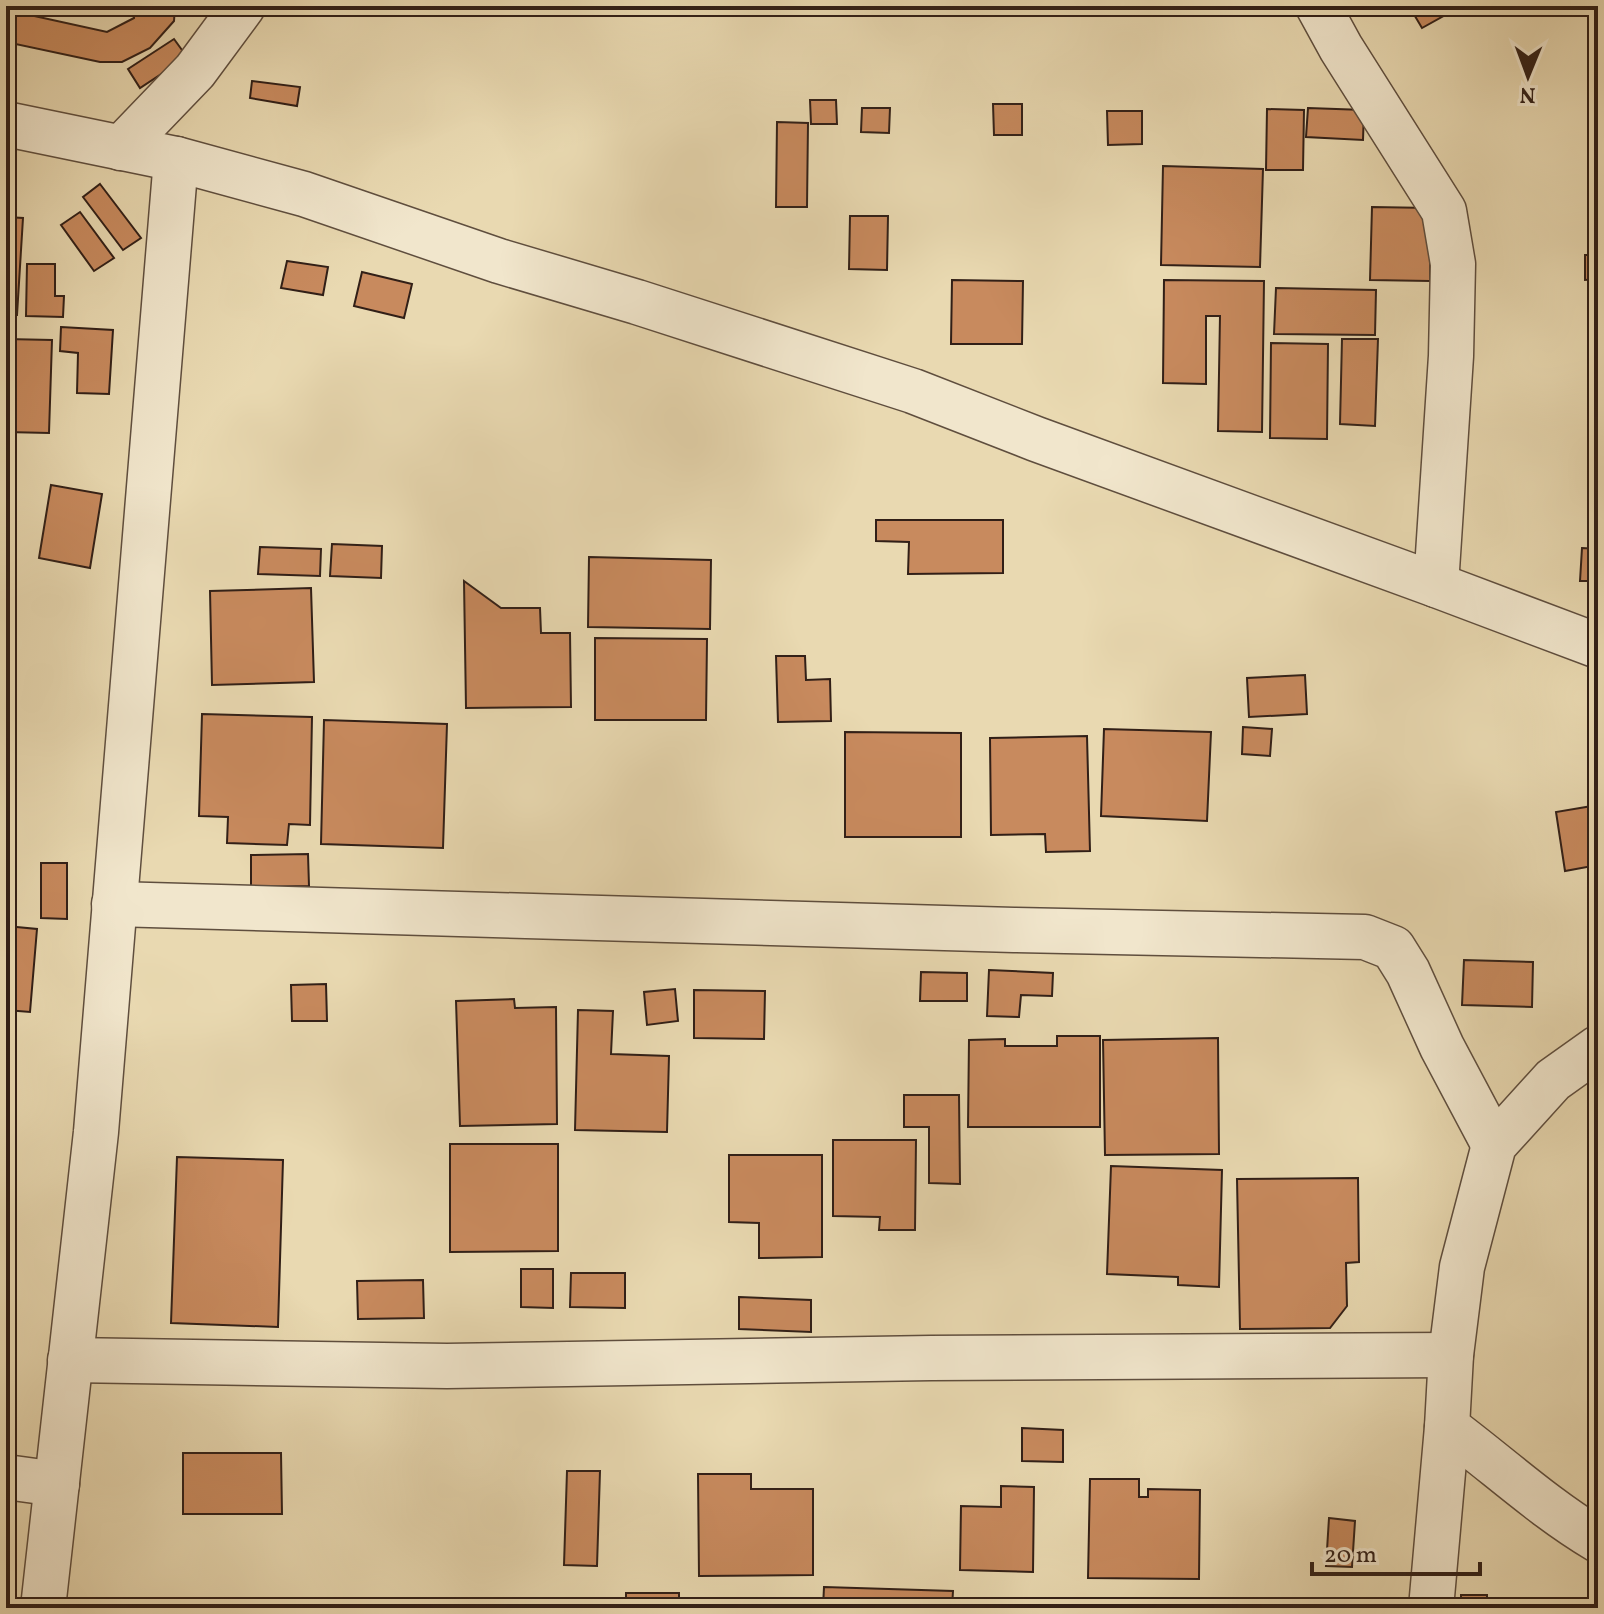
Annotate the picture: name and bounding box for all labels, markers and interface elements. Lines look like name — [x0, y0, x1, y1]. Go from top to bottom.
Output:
north arrow — [1488, 36, 1568, 116]
text: N — [1519, 78, 1536, 109]
scale bar — [1312, 1526, 1480, 1576]
text: 20 m — [1324, 1539, 1377, 1573]

